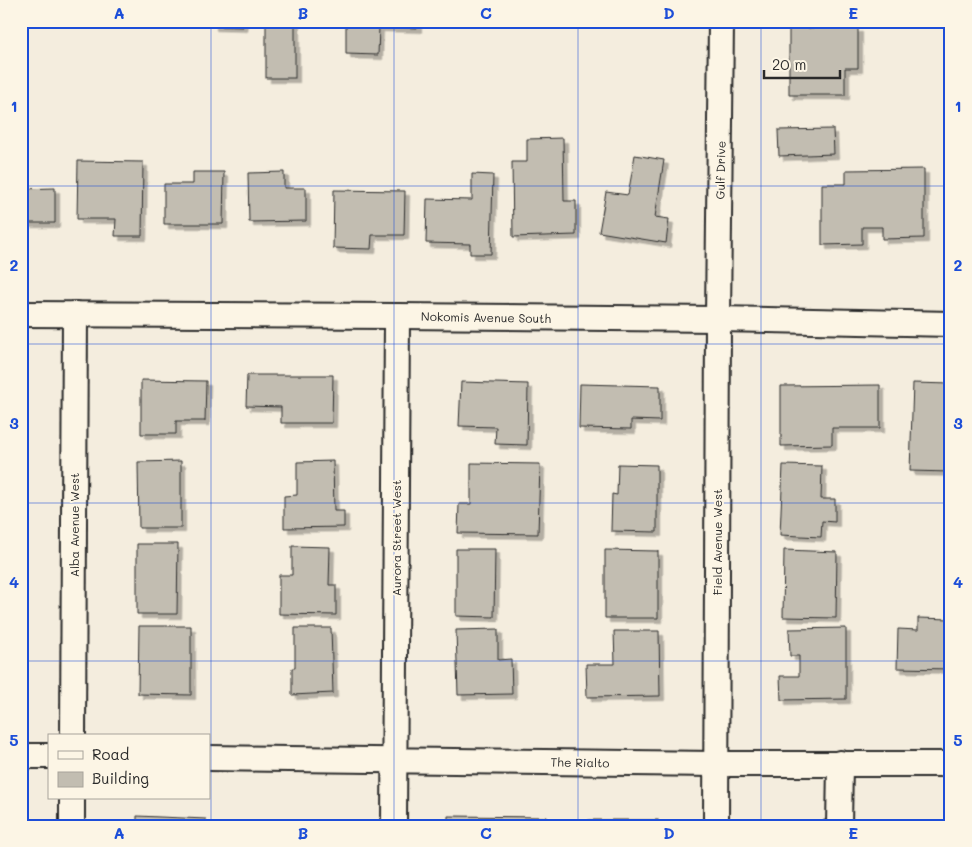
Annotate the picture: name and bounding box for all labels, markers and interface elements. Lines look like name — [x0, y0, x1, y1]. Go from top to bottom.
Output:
text: A — [113, 2, 125, 23]
text: B — [298, 2, 308, 23]
text: C — [480, 2, 492, 23]
text: D — [663, 2, 675, 23]
text: E — [848, 2, 858, 23]
scale bar — [764, 48, 841, 80]
text: 20 m — [772, 54, 806, 74]
text: 1 — [10, 95, 18, 116]
text: 1 — [954, 95, 962, 116]
street label: Gulf Drive — [711, 141, 729, 199]
text: 2 — [10, 254, 19, 275]
text: 2 — [954, 254, 963, 275]
street label: Nokomis Avenue South — [421, 308, 551, 326]
text: 3 — [9, 412, 19, 433]
text: 3 — [953, 412, 963, 433]
street label: Alba Avenue West — [66, 473, 82, 577]
street label: Aurora Street West — [388, 480, 404, 596]
street label: Field Avenue West — [709, 489, 725, 595]
text: 4 — [9, 571, 19, 592]
text: 4 — [953, 571, 963, 592]
text: 5 — [9, 729, 19, 750]
text: 5 — [953, 729, 963, 750]
legend — [48, 734, 210, 800]
text: Road — [92, 744, 129, 764]
street label: The Rialto — [550, 753, 610, 771]
text: Building — [92, 768, 149, 788]
text: A — [113, 822, 125, 843]
text: B — [298, 822, 308, 843]
text: C — [480, 822, 492, 843]
text: D — [663, 822, 675, 843]
text: E — [848, 822, 858, 843]

